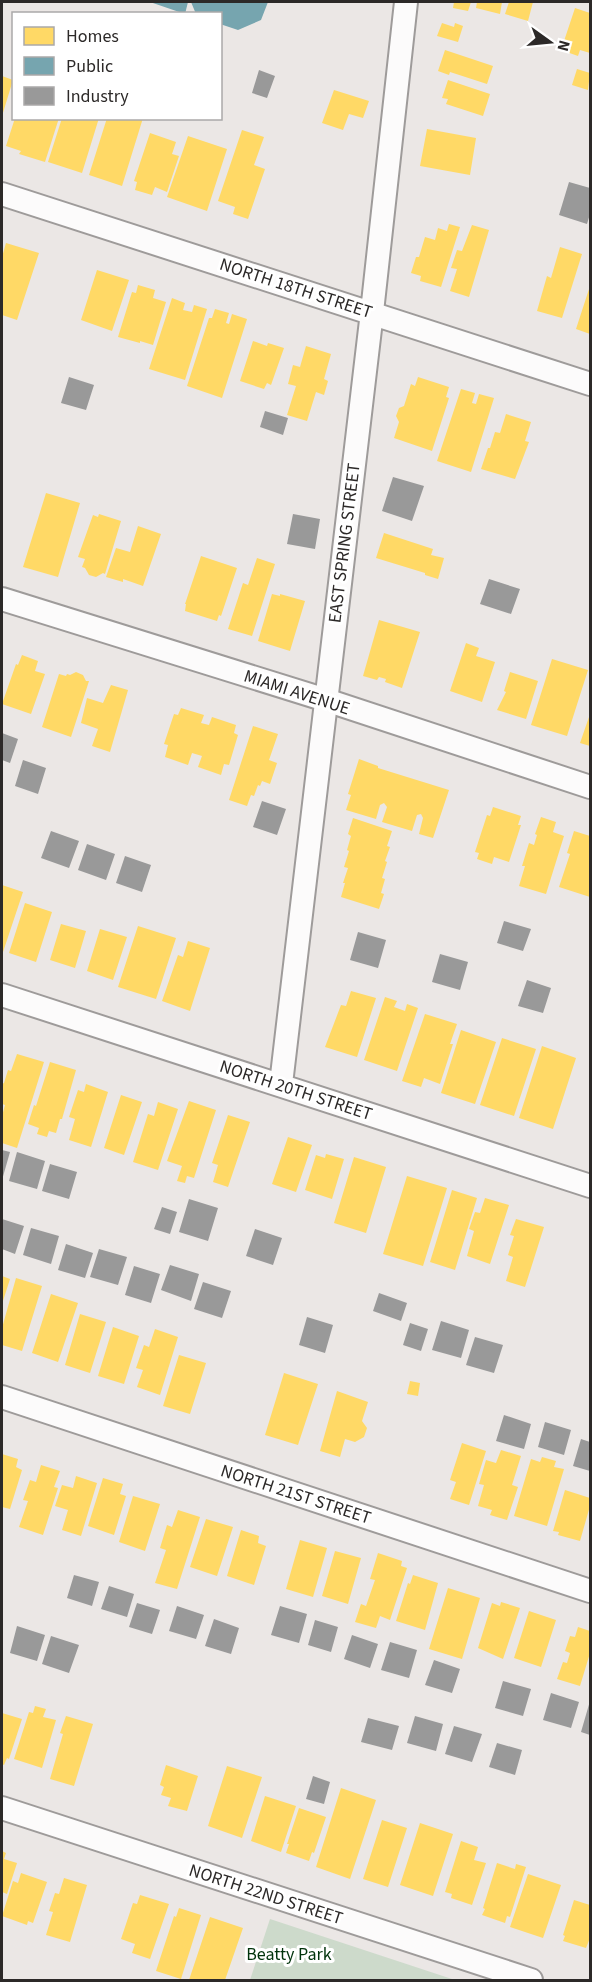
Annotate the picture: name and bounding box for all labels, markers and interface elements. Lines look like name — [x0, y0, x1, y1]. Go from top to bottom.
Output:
legend — [12, 12, 222, 120]
north arrow — [520, 12, 580, 72]
text: Homes — [66, 24, 119, 49]
text: N — [552, 38, 576, 54]
text: Public — [66, 54, 113, 79]
text: Industry — [66, 84, 129, 109]
street label: NORTH 18TH STREET — [216, 252, 376, 325]
street label: EAST SPRING STREET — [322, 461, 367, 624]
street label: MIAMI AVENUE — [241, 664, 353, 721]
street label: NORTH 20TH STREET — [216, 1054, 376, 1127]
street label: NORTH 21ST STREET — [217, 1458, 375, 1531]
street label: NORTH 22ND STREET — [186, 1858, 346, 1931]
park label: Beatty Park — [246, 1942, 332, 1967]

